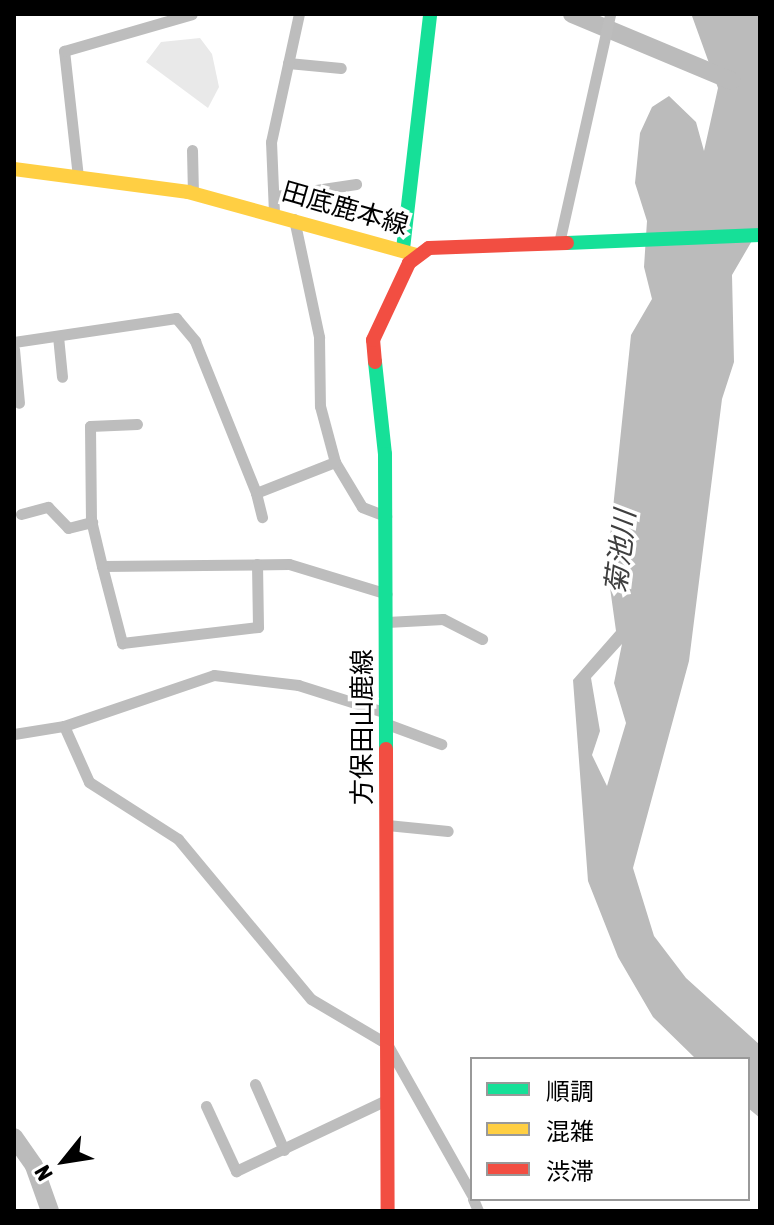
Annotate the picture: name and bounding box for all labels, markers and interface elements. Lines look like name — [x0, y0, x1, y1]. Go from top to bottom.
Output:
street label: 田底鹿本線 — [278, 176, 412, 242]
water label: 菊池川 — [598, 508, 642, 596]
street label: 方保田山鹿線 — [347, 649, 379, 805]
legend — [470, 1057, 750, 1201]
text: 順調 — [546, 1078, 594, 1105]
text: 混雑 — [546, 1118, 594, 1145]
north arrow — [24, 1121, 104, 1201]
text: 渋滞 — [546, 1158, 594, 1185]
text: N — [29, 1161, 58, 1185]

